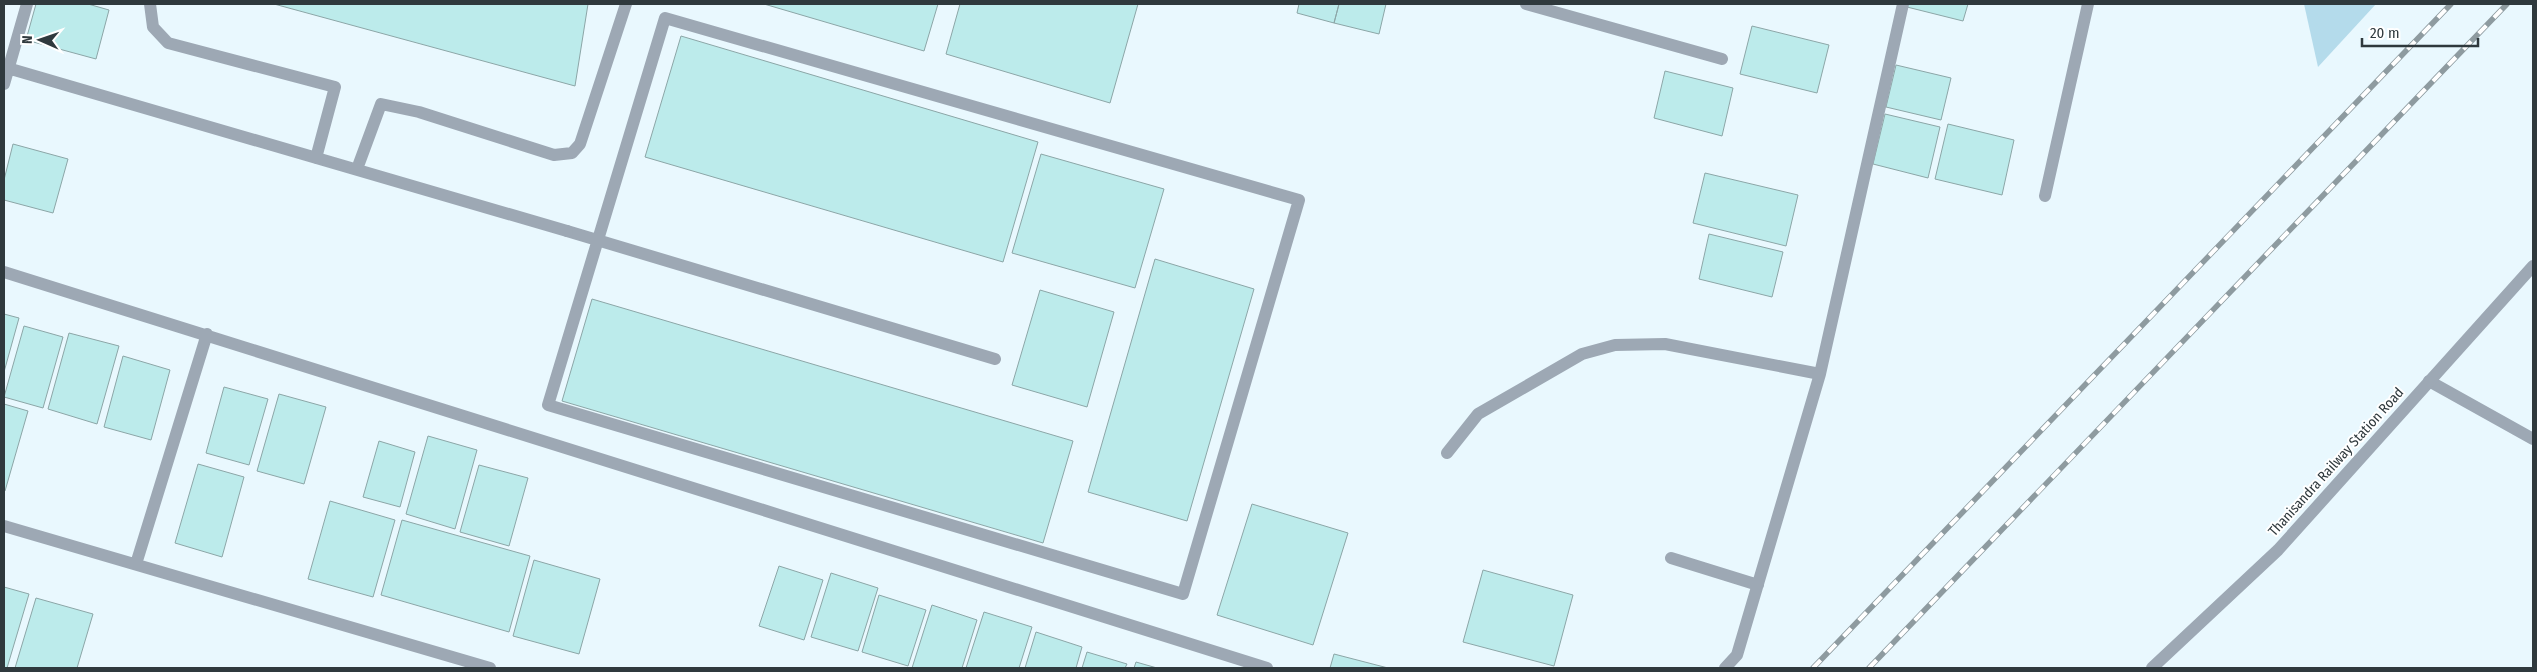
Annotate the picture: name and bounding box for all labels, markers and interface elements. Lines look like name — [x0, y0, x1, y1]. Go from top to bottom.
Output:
north arrow — [15, 15, 65, 65]
scale bar — [2362, 15, 2478, 47]
text: 20 m — [2370, 24, 2400, 42]
text: N — [19, 35, 36, 44]
street label: Thanisandra Railway Station Road — [2265, 384, 2407, 540]

